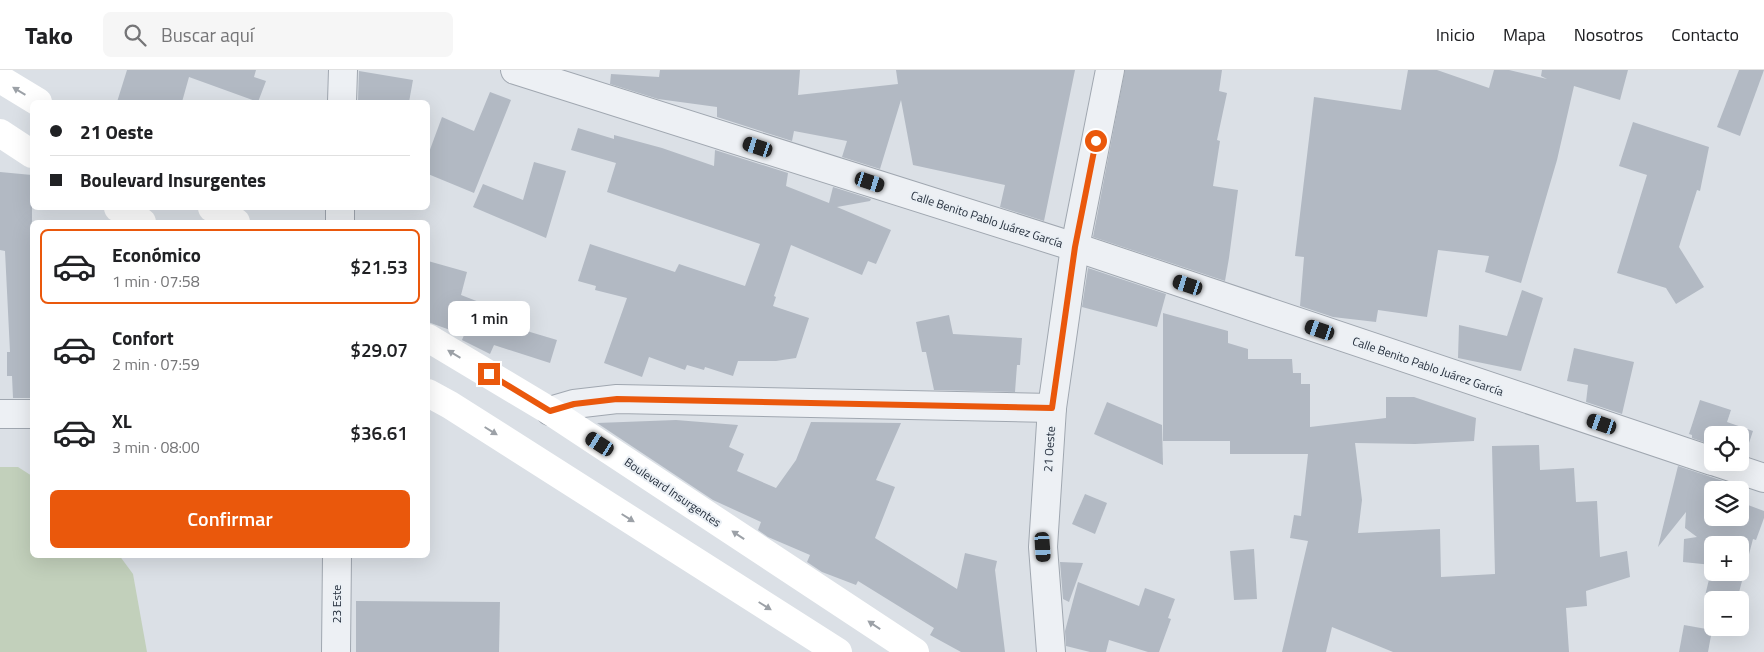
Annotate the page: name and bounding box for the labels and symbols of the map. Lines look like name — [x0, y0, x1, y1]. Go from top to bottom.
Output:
one-way arrow — [13, 86, 26, 95]
route start — [1085, 130, 1107, 152]
car — [741, 135, 774, 159]
car — [853, 170, 886, 194]
street label: Calle Benito Pablo Juárez García — [908, 185, 1066, 253]
car — [1171, 273, 1204, 297]
callout: 1 min — [448, 302, 530, 336]
car — [1303, 318, 1336, 342]
street label: Calle Benito Pablo Juárez García — [1350, 331, 1506, 401]
one-way arrow — [447, 349, 461, 358]
route end — [478, 363, 500, 385]
car — [1585, 412, 1618, 436]
street label: 21 Oeste — [1038, 425, 1060, 473]
one-way arrow — [484, 426, 497, 436]
car — [583, 430, 616, 458]
street label: Boulevard Insurgentes — [621, 452, 726, 532]
one-way arrow — [621, 514, 635, 523]
one-way arrow — [732, 531, 745, 540]
car — [1034, 532, 1051, 562]
street label: 23 Este — [327, 585, 346, 623]
one-way arrow — [758, 601, 772, 610]
one-way arrow — [867, 620, 881, 630]

